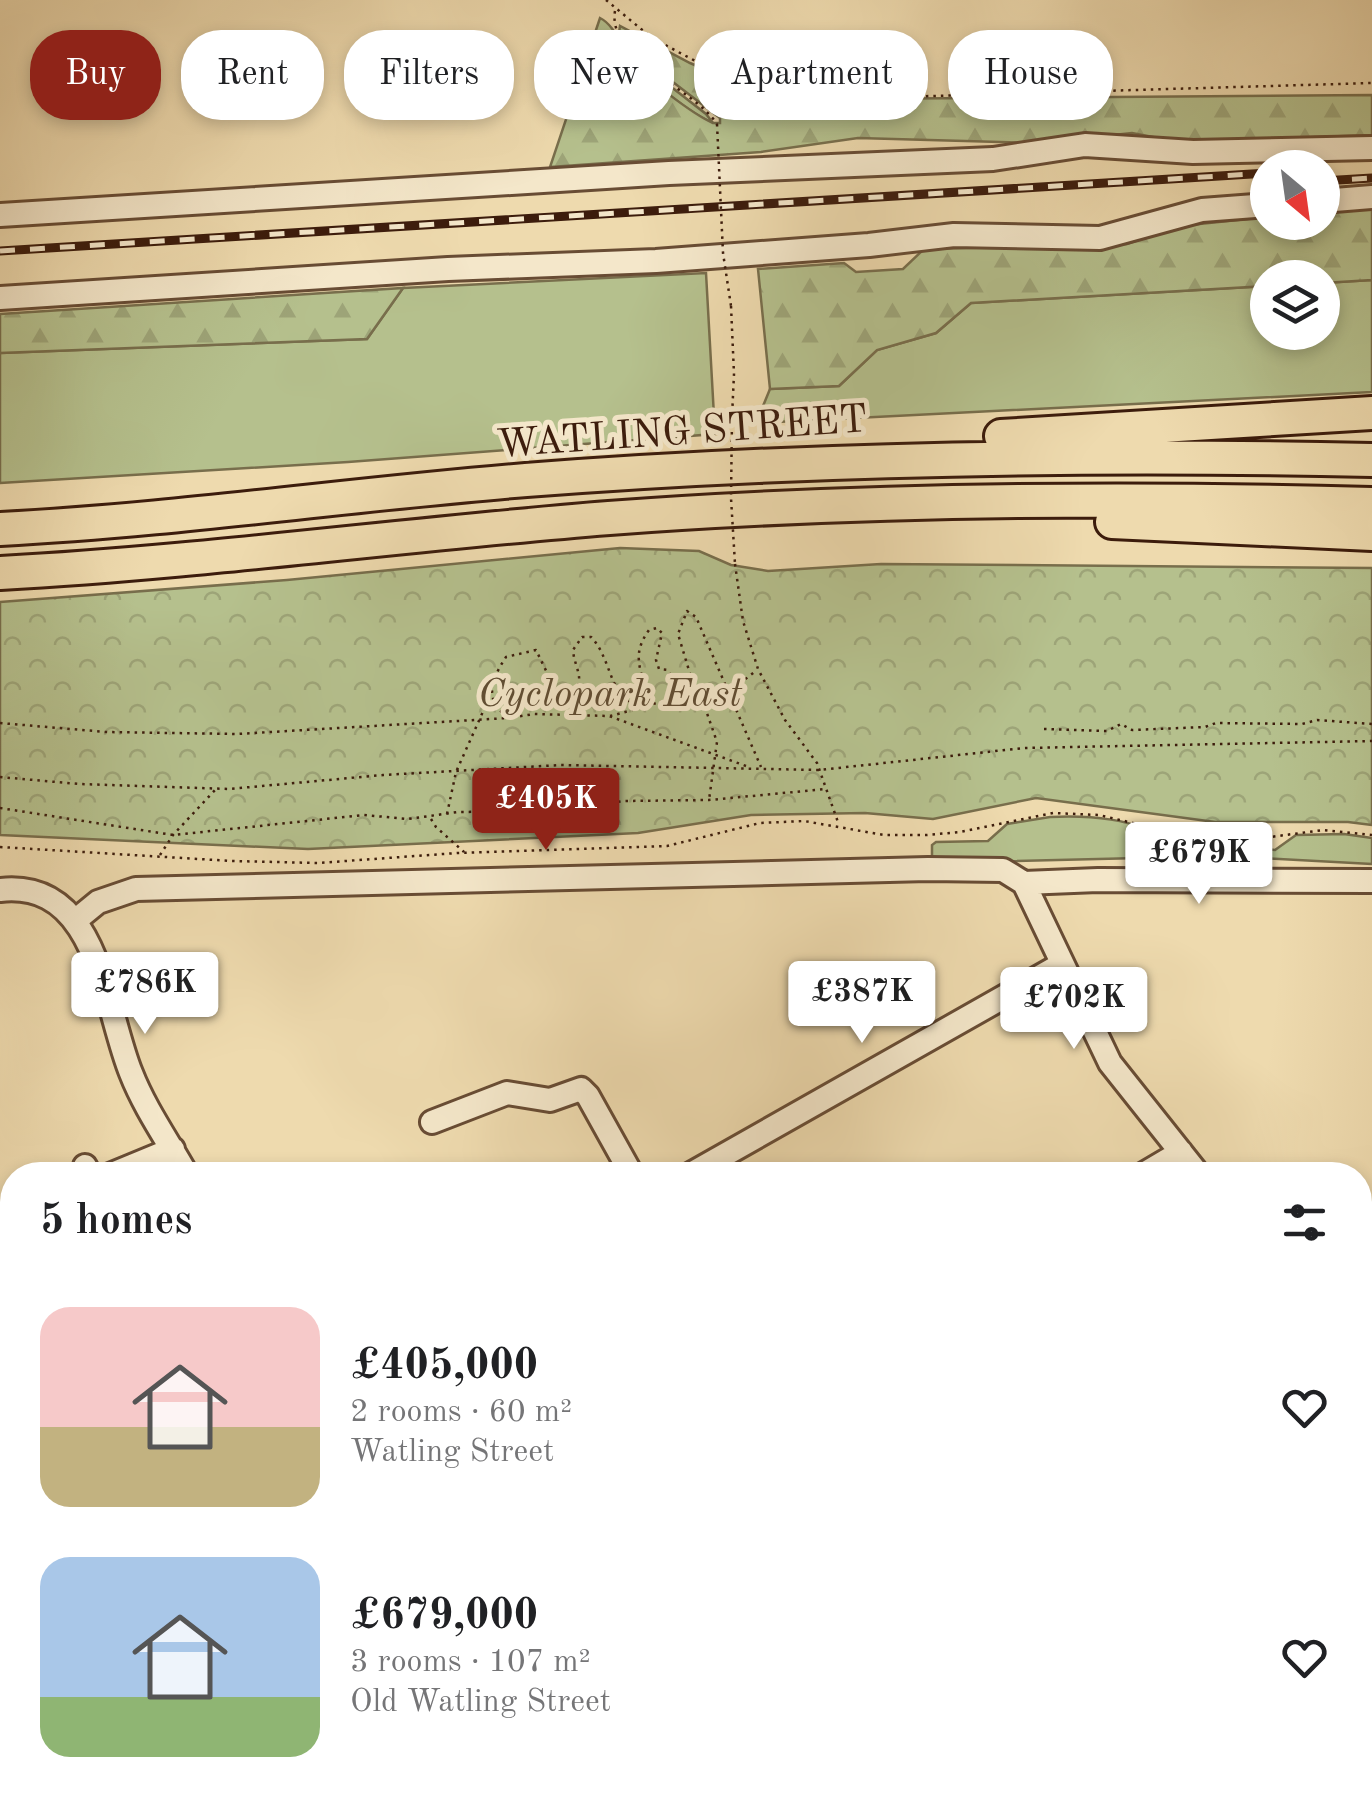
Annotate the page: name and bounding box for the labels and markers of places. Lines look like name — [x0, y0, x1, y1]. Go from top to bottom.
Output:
pin: £405K — [476, 768, 616, 853]
pin: £679K — [1129, 822, 1269, 907]
pin: £786K — [75, 952, 215, 1037]
pin: £387K — [792, 961, 932, 1046]
pin: £702K — [1004, 967, 1144, 1052]

